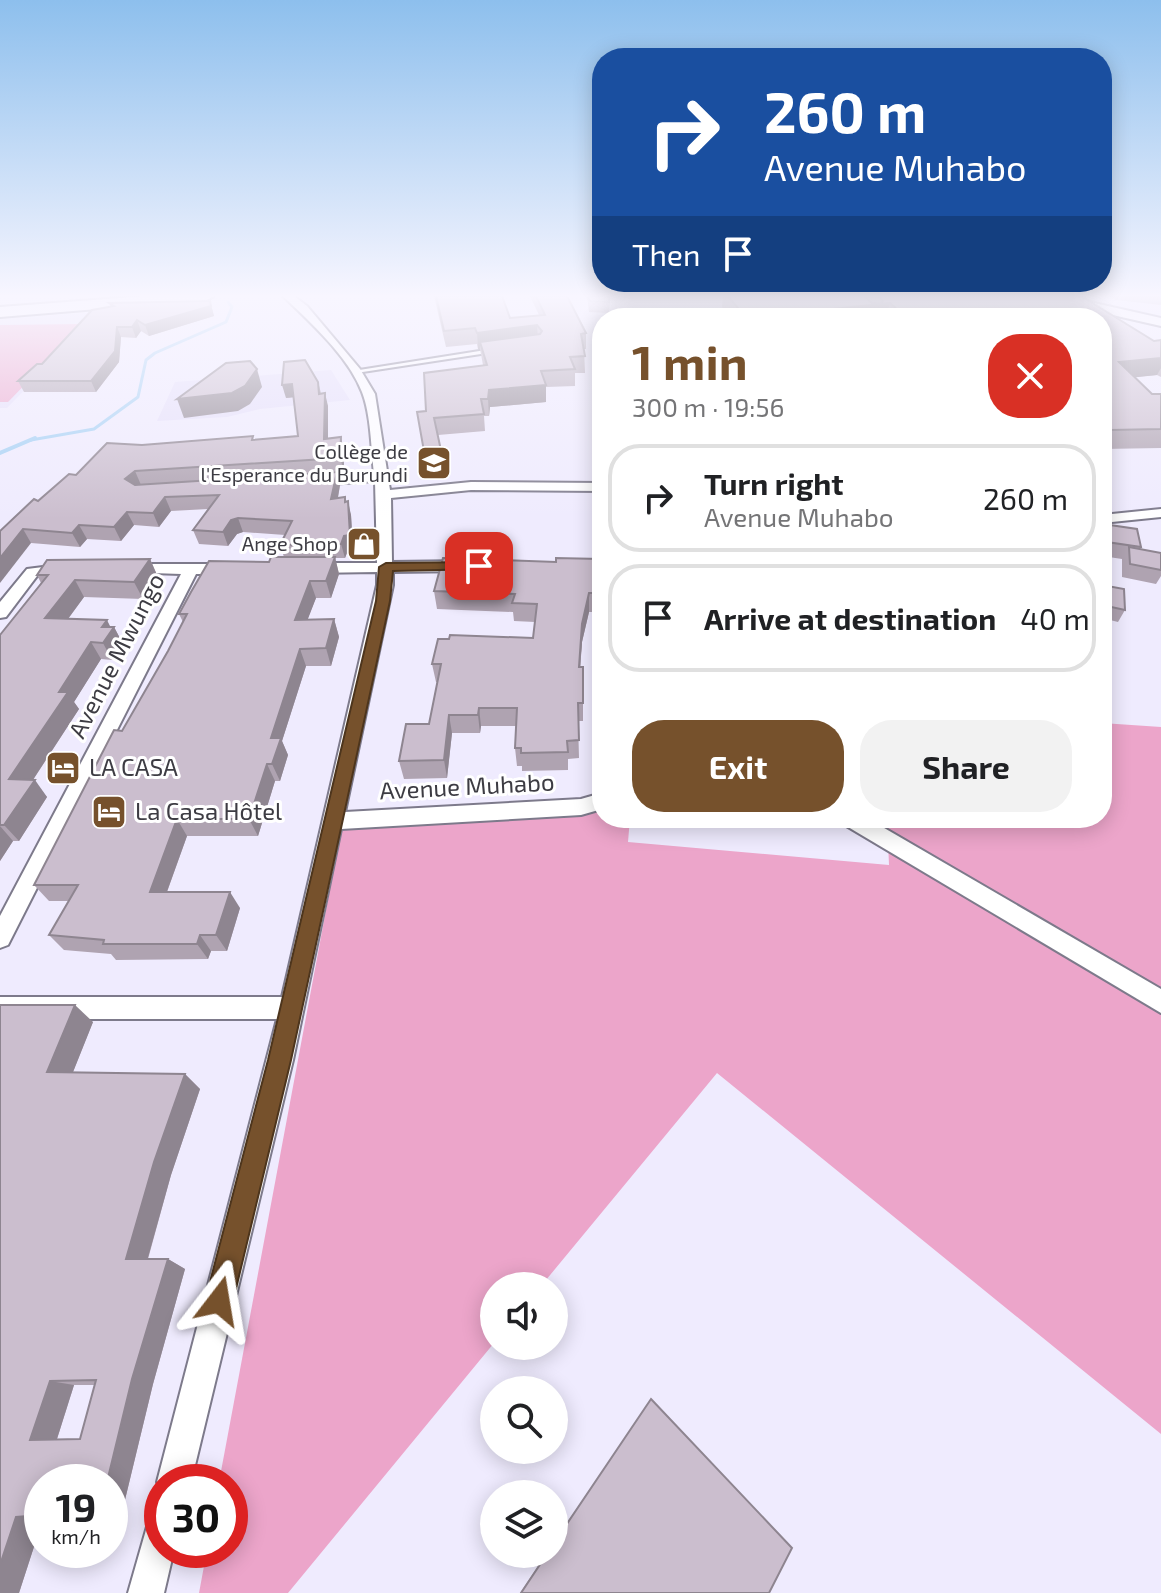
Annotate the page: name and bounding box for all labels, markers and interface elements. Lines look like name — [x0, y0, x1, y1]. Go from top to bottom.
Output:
text: 260 m — [764, 77, 926, 144]
icon: right — [632, 80, 736, 184]
text: Avenue Muhabo — [764, 145, 1026, 188]
icon: arrive — [716, 232, 760, 276]
text: Then — [632, 236, 700, 272]
text: 1 min — [632, 332, 748, 390]
button: close — [988, 334, 1072, 418]
text: 300 m · 19:56 — [632, 391, 784, 422]
place label: Collège de l'Esperance du Burundi — [201, 439, 408, 486]
school or university icon: Collège de l'Esperance du Burundi — [415, 444, 453, 482]
text: Turn right — [704, 465, 844, 501]
icon: right — [636, 476, 680, 520]
text: 260 m — [983, 480, 1068, 516]
text: Avenue Muhabo — [704, 501, 894, 532]
shop icon: Ange Shop — [345, 525, 383, 563]
place label: Ange Shop — [242, 531, 338, 555]
pin — [445, 532, 513, 600]
icon: arrive — [457, 544, 501, 588]
street label: Avenue Mwungo — [62, 568, 170, 743]
icon: arrive — [636, 596, 680, 640]
text: Arrive at destination — [704, 600, 996, 636]
text: 40 m — [1020, 600, 1090, 636]
button: Exit — [632, 720, 844, 812]
button: Share — [860, 720, 1072, 812]
hotel icon: LA CASA — [44, 749, 82, 787]
place label: LA CASA — [89, 752, 178, 781]
street label: Avenue Muhabo — [379, 766, 555, 805]
hotel icon: La Casa Hôtel — [90, 793, 128, 831]
place label: La Casa Hôtel — [135, 796, 282, 825]
position arrow — [177, 1259, 261, 1343]
map controls — [480, 1272, 568, 1568]
button: sound — [480, 1272, 568, 1360]
button: search — [480, 1376, 568, 1464]
speed limit sign: 30 — [144, 1464, 248, 1568]
button: layers — [480, 1480, 568, 1568]
text: 19 — [56, 1482, 96, 1530]
text: km/h — [51, 1524, 101, 1548]

